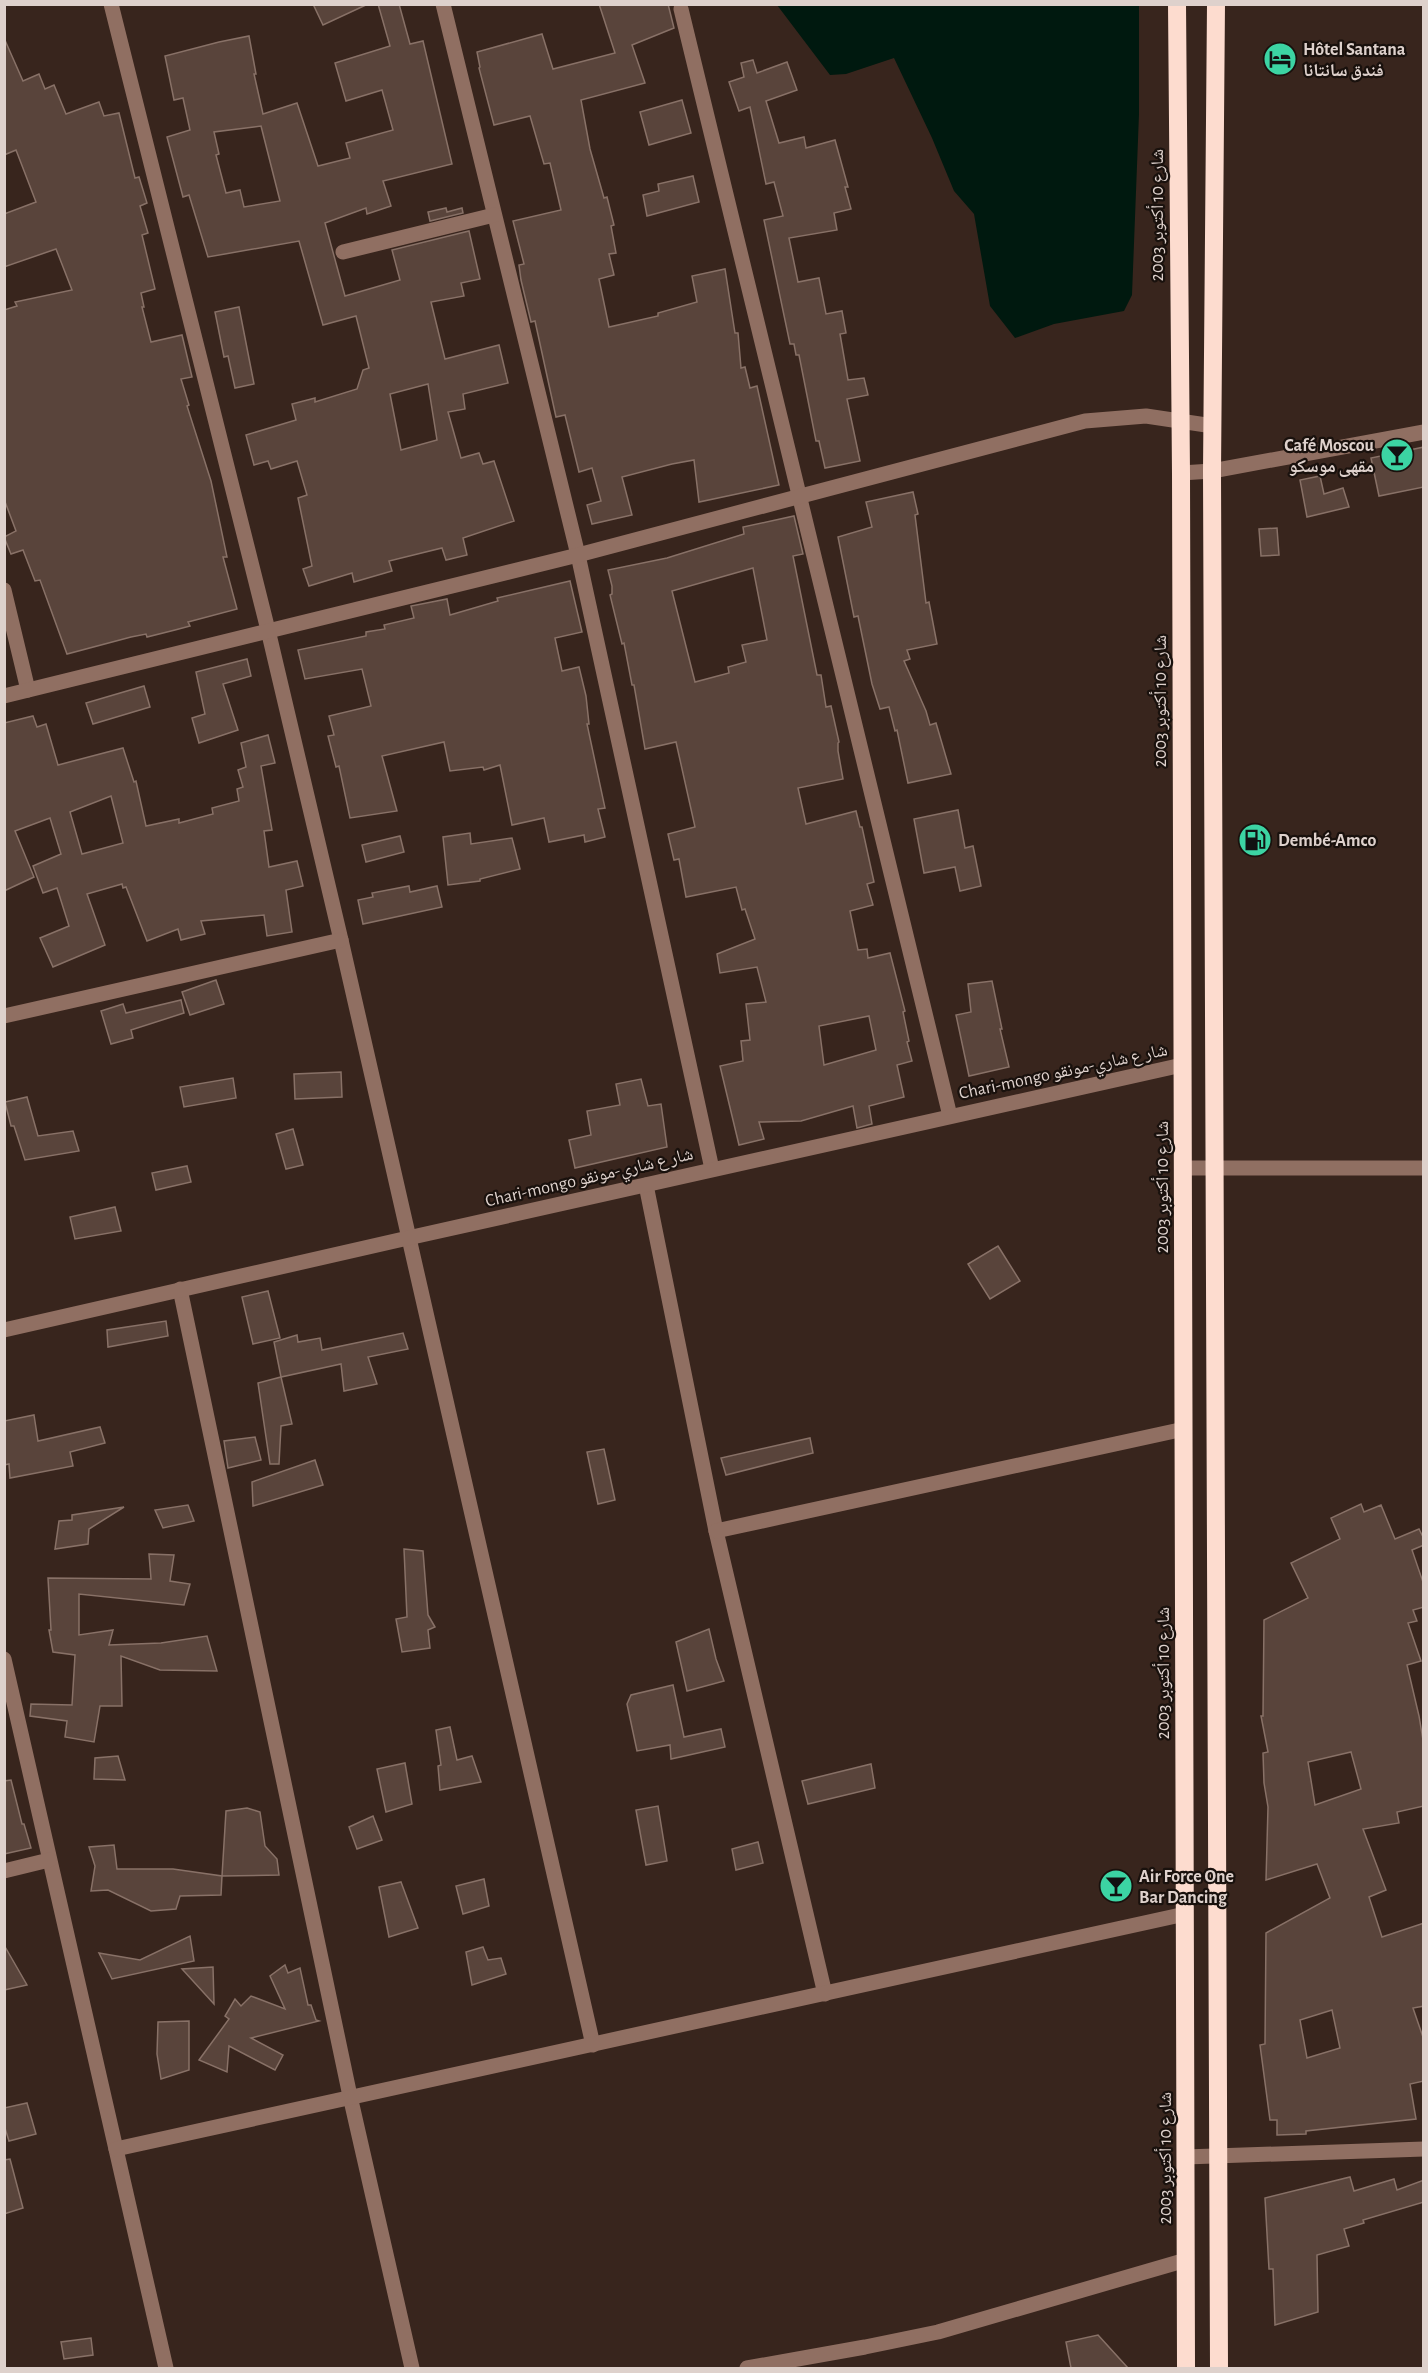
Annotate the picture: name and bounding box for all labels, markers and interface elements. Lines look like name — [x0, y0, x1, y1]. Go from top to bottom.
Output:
hotel icon: Hôtel Santana فندق سانتانا — [1262, 41, 1298, 77]
place label: Hôtel Santana فندق سانتانا — [1303, 41, 1406, 81]
street label: شارع 10 أكتوبر 2003 — [1146, 149, 1168, 281]
place label: Café Moscou مقهى موسكو — [1284, 437, 1375, 477]
bar icon: Café Moscou مقهى موسكو — [1379, 437, 1415, 473]
street label: شارع 10 أكتوبر 2003 — [1149, 635, 1171, 767]
fuel station icon: Dembé-Amco — [1237, 822, 1273, 858]
place label: Dembé-Amco — [1278, 832, 1376, 850]
street label: Chari-mongo شار ع شاري-مونقو — [957, 1041, 1170, 1107]
street label: شارع 10 أكتوبر 2003 — [1151, 1121, 1173, 1253]
street label: Chari-mongo شار ع شاري-مونقو — [484, 1145, 696, 1215]
street label: شارع 10 أكتوبر 2003 — [1152, 1607, 1174, 1739]
bar icon: Air Force One Bar Dancing — [1098, 1868, 1134, 1904]
place label: Air Force One Bar Dancing — [1139, 1868, 1234, 1907]
street label: شارع 10 أكتوبر 2003 — [1154, 2092, 1176, 2224]

